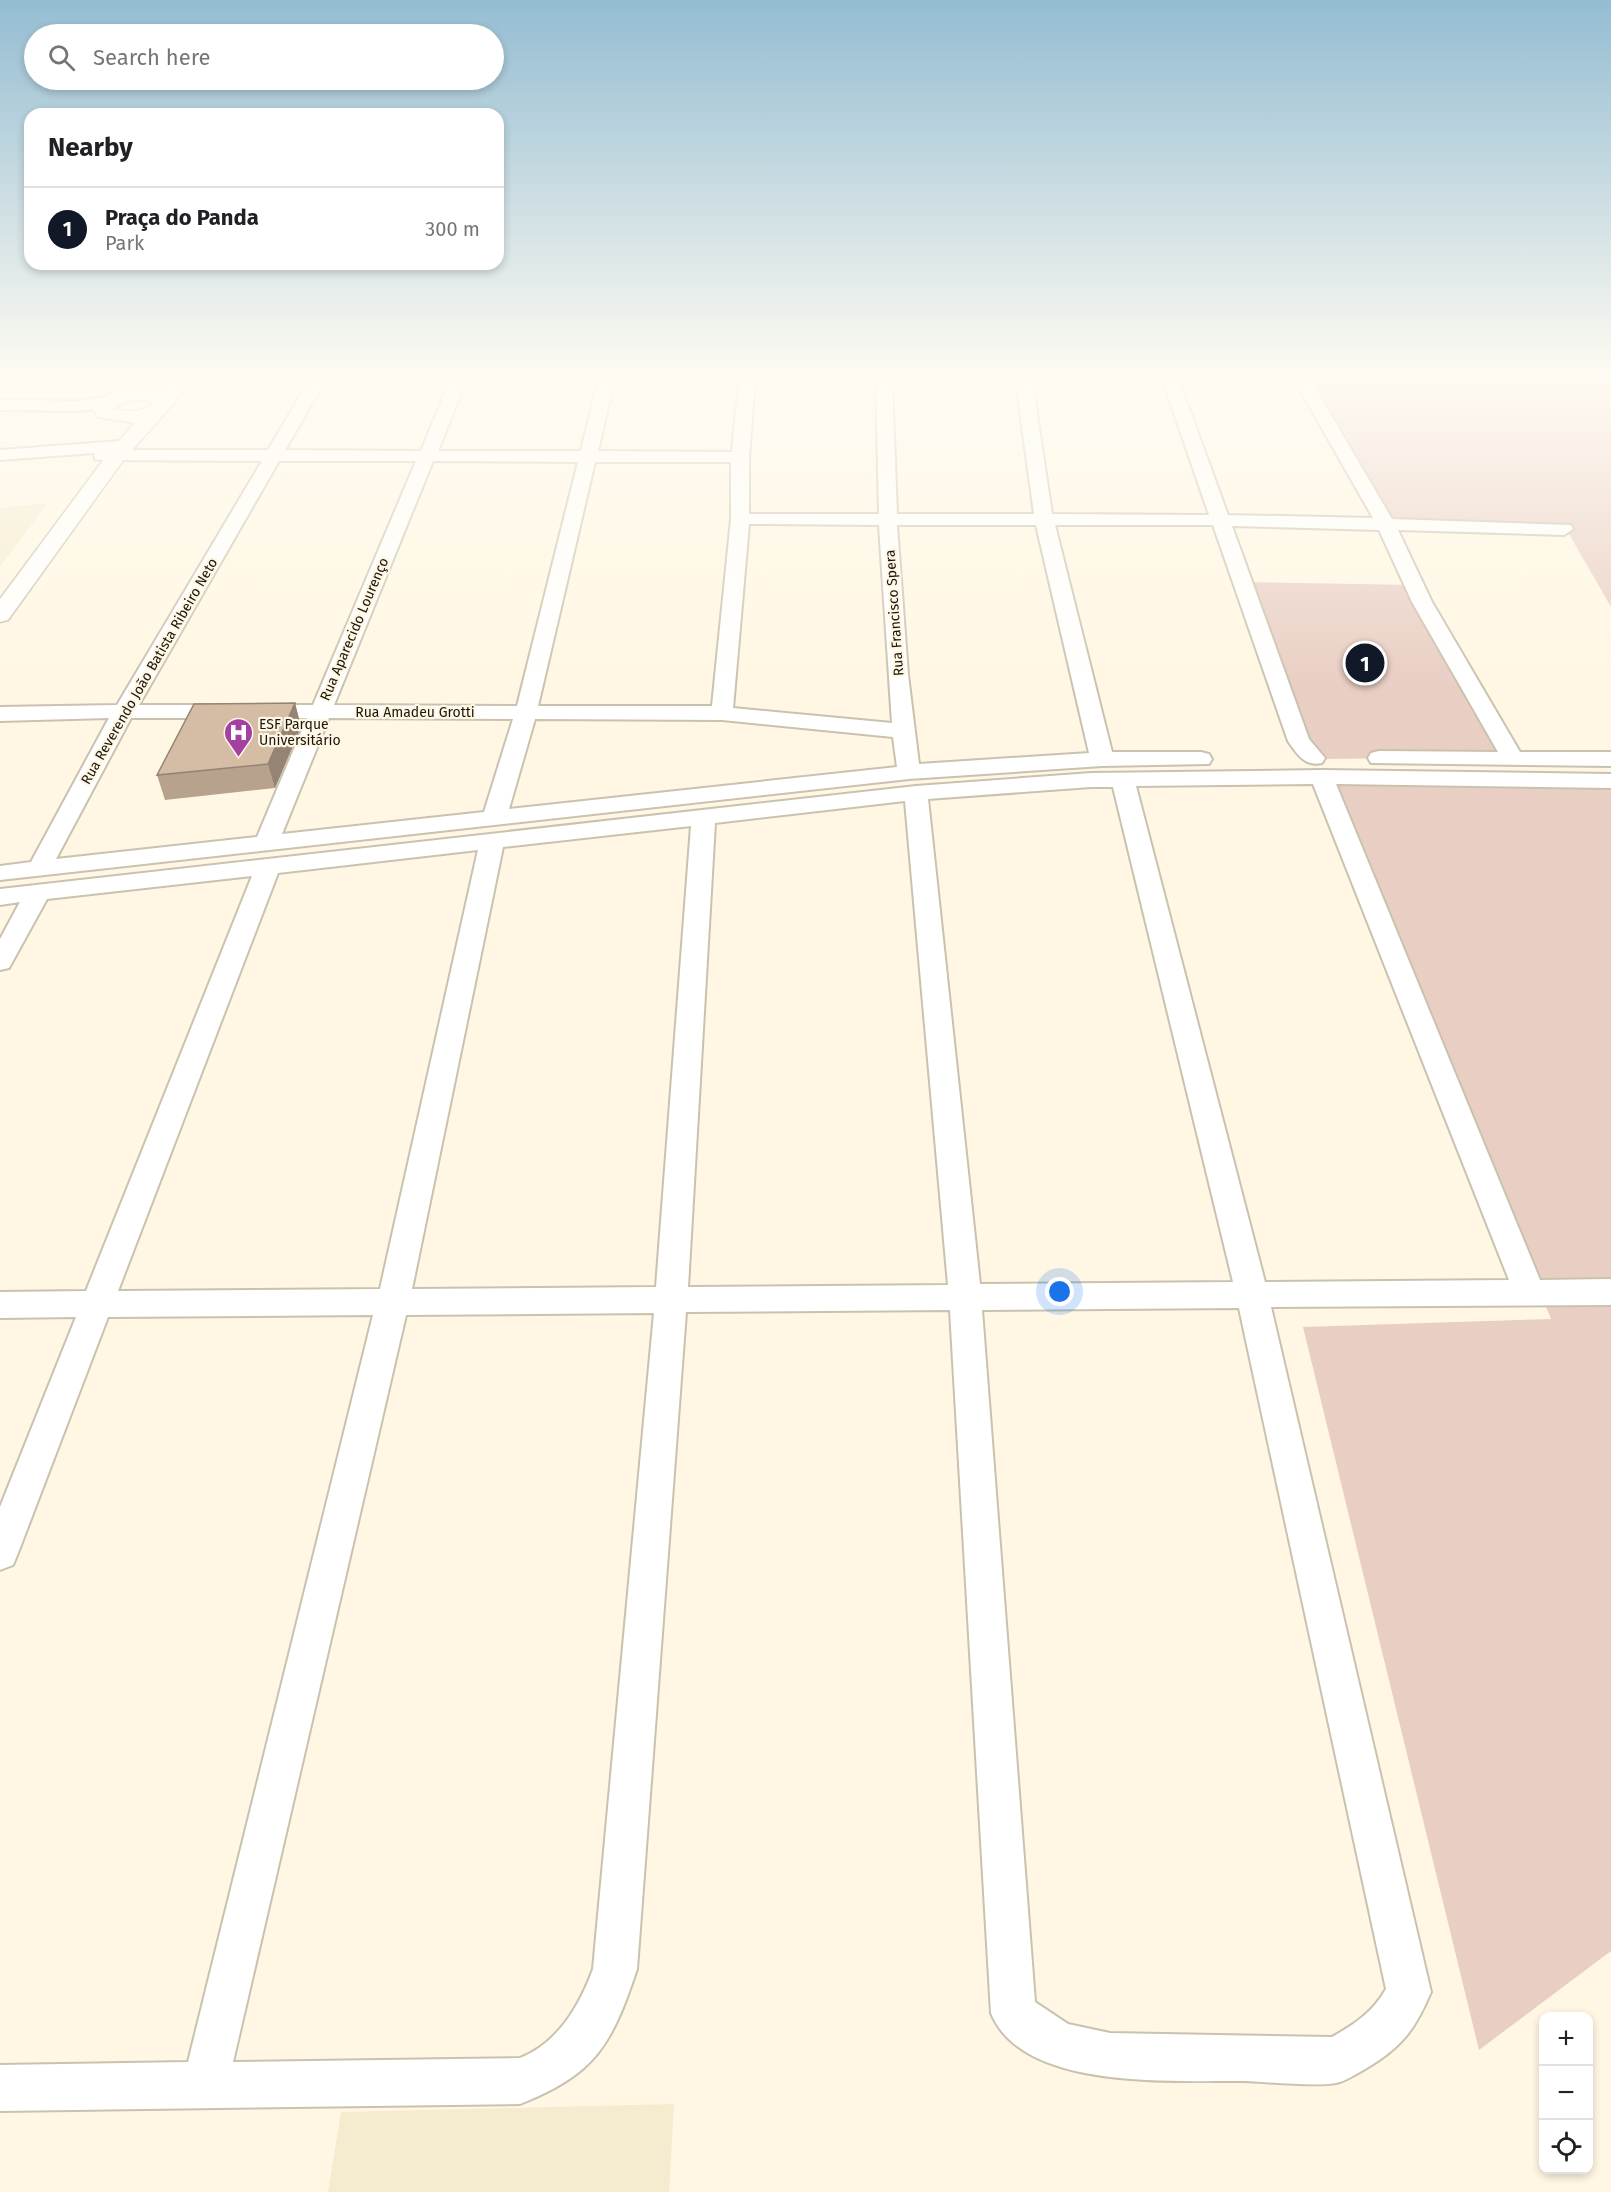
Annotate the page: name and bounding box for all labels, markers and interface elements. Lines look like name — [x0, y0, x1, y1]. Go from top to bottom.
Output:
search box — [24, 24, 504, 90]
icon: search — [45, 41, 78, 74]
text: Search here — [93, 44, 211, 71]
text: Nearby — [48, 132, 133, 163]
text: Praça do Panda — [105, 204, 259, 231]
text: 1 — [63, 217, 72, 241]
text: 300 m — [425, 217, 480, 241]
text: Park — [105, 231, 144, 255]
street label: Rua Francisco Spera — [882, 549, 907, 677]
street label: Rua Reverendo João Batista Ribeiro Neto — [77, 555, 221, 787]
street label: Rua Aparecido Lourenço — [317, 555, 392, 703]
pin: 1 — [1346, 640, 1384, 686]
street label: Rua Amadeu Grotti — [355, 704, 475, 721]
hospital icon: ESF Parque Universitário — [222, 716, 254, 758]
place label: ESF Parque Universitário — [259, 716, 341, 749]
your location — [1045, 1277, 1074, 1306]
map controls — [1539, 2012, 1593, 2174]
button: + — [1539, 2012, 1593, 2066]
button: − — [1539, 2066, 1593, 2120]
button: locate — [1539, 2120, 1593, 2174]

